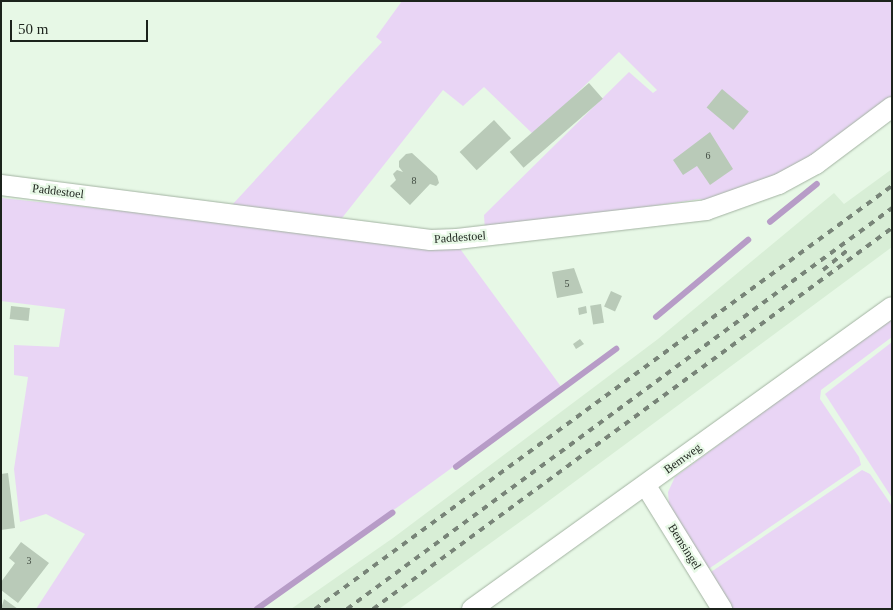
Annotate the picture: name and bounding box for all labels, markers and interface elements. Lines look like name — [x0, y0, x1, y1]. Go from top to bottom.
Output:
scale bar — [12, 10, 150, 42]
text: 50 m — [18, 21, 48, 37]
house number: 6 — [706, 150, 710, 162]
house number: 8 — [412, 175, 416, 187]
street label: Paddestoel — [31, 182, 85, 202]
street label: Paddestoel — [434, 229, 486, 247]
house number: 5 — [564, 278, 570, 290]
street label: Bemweg — [662, 441, 704, 477]
street label: Bemsingel — [664, 521, 704, 573]
house number: 3 — [26, 555, 32, 567]

